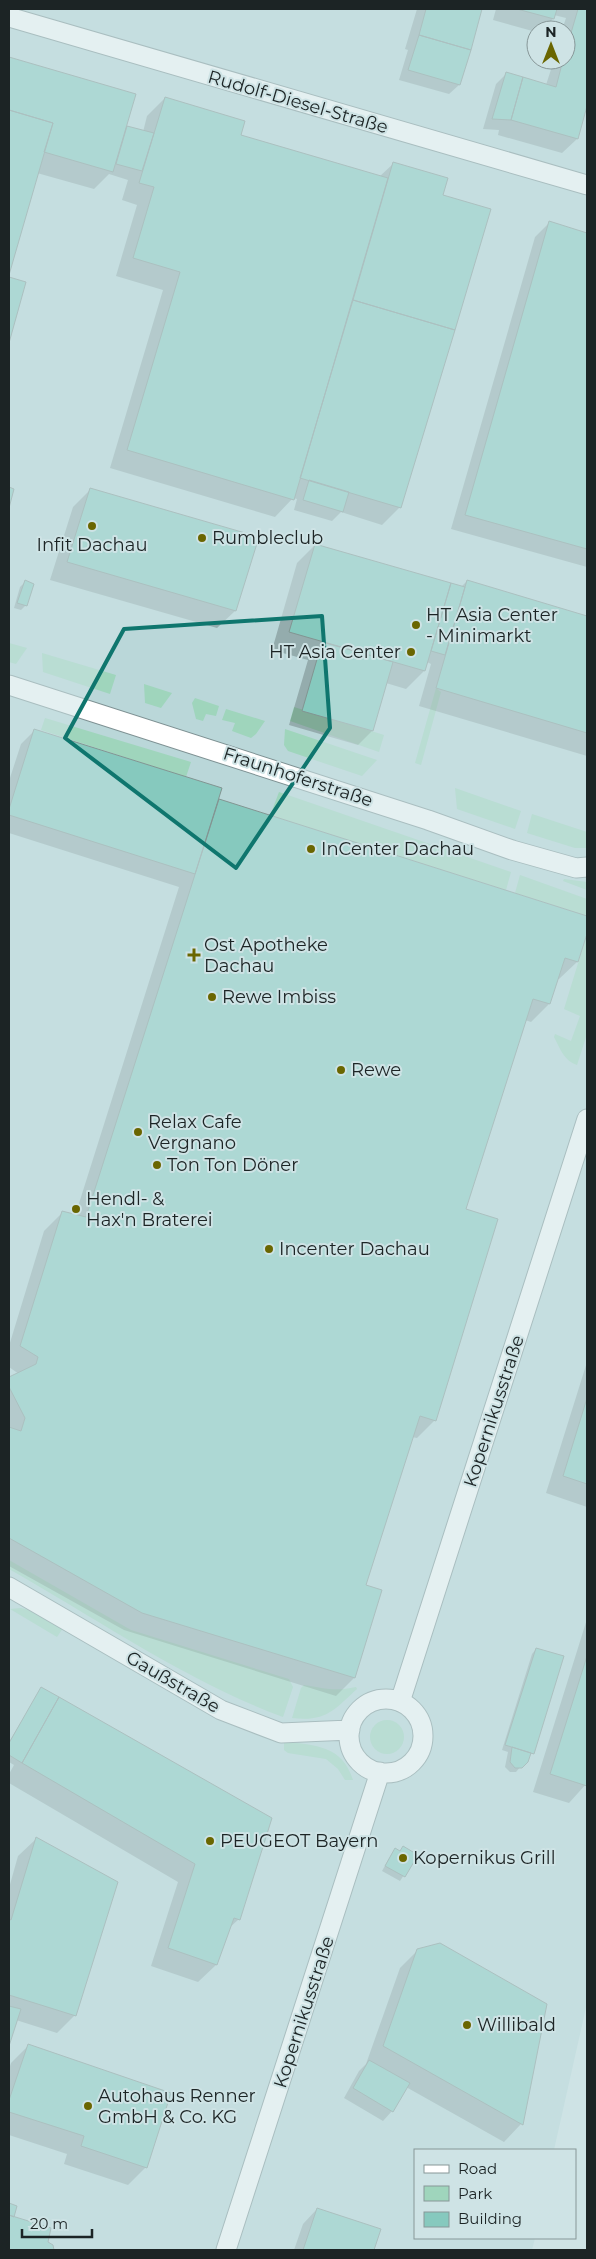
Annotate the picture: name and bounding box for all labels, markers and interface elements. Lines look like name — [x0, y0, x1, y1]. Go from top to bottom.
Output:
north arrow — [526, 20, 576, 70]
text: N — [545, 23, 557, 41]
street label: Rudolf-Diesel-Straße — [205, 66, 391, 138]
marker: Infit Dachau — [86, 520, 98, 532]
place label: Rumbleclub — [212, 527, 323, 549]
marker: Rumbleclub — [196, 532, 208, 544]
place label: Infit Dachau — [37, 534, 147, 556]
place label: HT Asia Center - Minimarkt — [426, 604, 558, 647]
marker: HT Asia Center - Minimarkt — [410, 619, 422, 631]
place label: HT Asia Center — [269, 641, 401, 663]
marker: HT Asia Center — [405, 646, 417, 658]
street label: Fraunhoferstraße — [220, 742, 376, 812]
place label: InCenter Dachau — [321, 838, 474, 860]
marker: InCenter Dachau — [305, 843, 317, 855]
place label: Ost Apotheke Dachau — [204, 934, 328, 977]
marker: Ost Apotheke Dachau — [188, 949, 200, 961]
place label: Rewe Imbiss — [222, 986, 336, 1008]
marker: Rewe Imbiss — [206, 991, 218, 1003]
place label: Rewe — [351, 1059, 401, 1081]
marker: Rewe — [335, 1064, 347, 1076]
place label: Relax Cafe Vergnano — [148, 1111, 242, 1154]
marker: Relax Cafe Vergnano — [132, 1126, 144, 1138]
place label: Ton Ton Döner — [167, 1154, 298, 1176]
marker: Ton Ton Döner — [151, 1159, 163, 1171]
place label: Hendl- & Hax'n Braterei — [86, 1188, 213, 1231]
marker: Hendl- & Hax'n Braterei — [70, 1203, 82, 1215]
place label: Incenter Dachau — [279, 1238, 430, 1260]
marker: Incenter Dachau — [263, 1243, 275, 1255]
street label: Kopernikusstraße — [459, 1332, 529, 1490]
street label: Gaußstraße — [122, 1646, 224, 1718]
place label: PEUGEOT Bayern — [220, 1830, 378, 1852]
marker: PEUGEOT Bayern — [204, 1835, 216, 1847]
place label: Kopernikus Grill — [413, 1847, 556, 1869]
marker: Kopernikus Grill — [397, 1852, 409, 1864]
street label: Kopernikusstraße — [269, 1933, 339, 2091]
place label: Willibald — [477, 2014, 556, 2036]
marker: Willibald — [461, 2019, 473, 2031]
place label: Autohaus Renner GmbH & Co. KG — [98, 2085, 256, 2128]
marker: Autohaus Renner GmbH & Co. KG — [82, 2100, 94, 2112]
legend — [414, 2149, 576, 2239]
text: Road — [458, 2159, 497, 2178]
text: Park — [458, 2184, 492, 2203]
scale bar — [22, 2206, 92, 2238]
text: Building — [458, 2209, 522, 2228]
text: 20 m — [30, 2214, 68, 2233]

